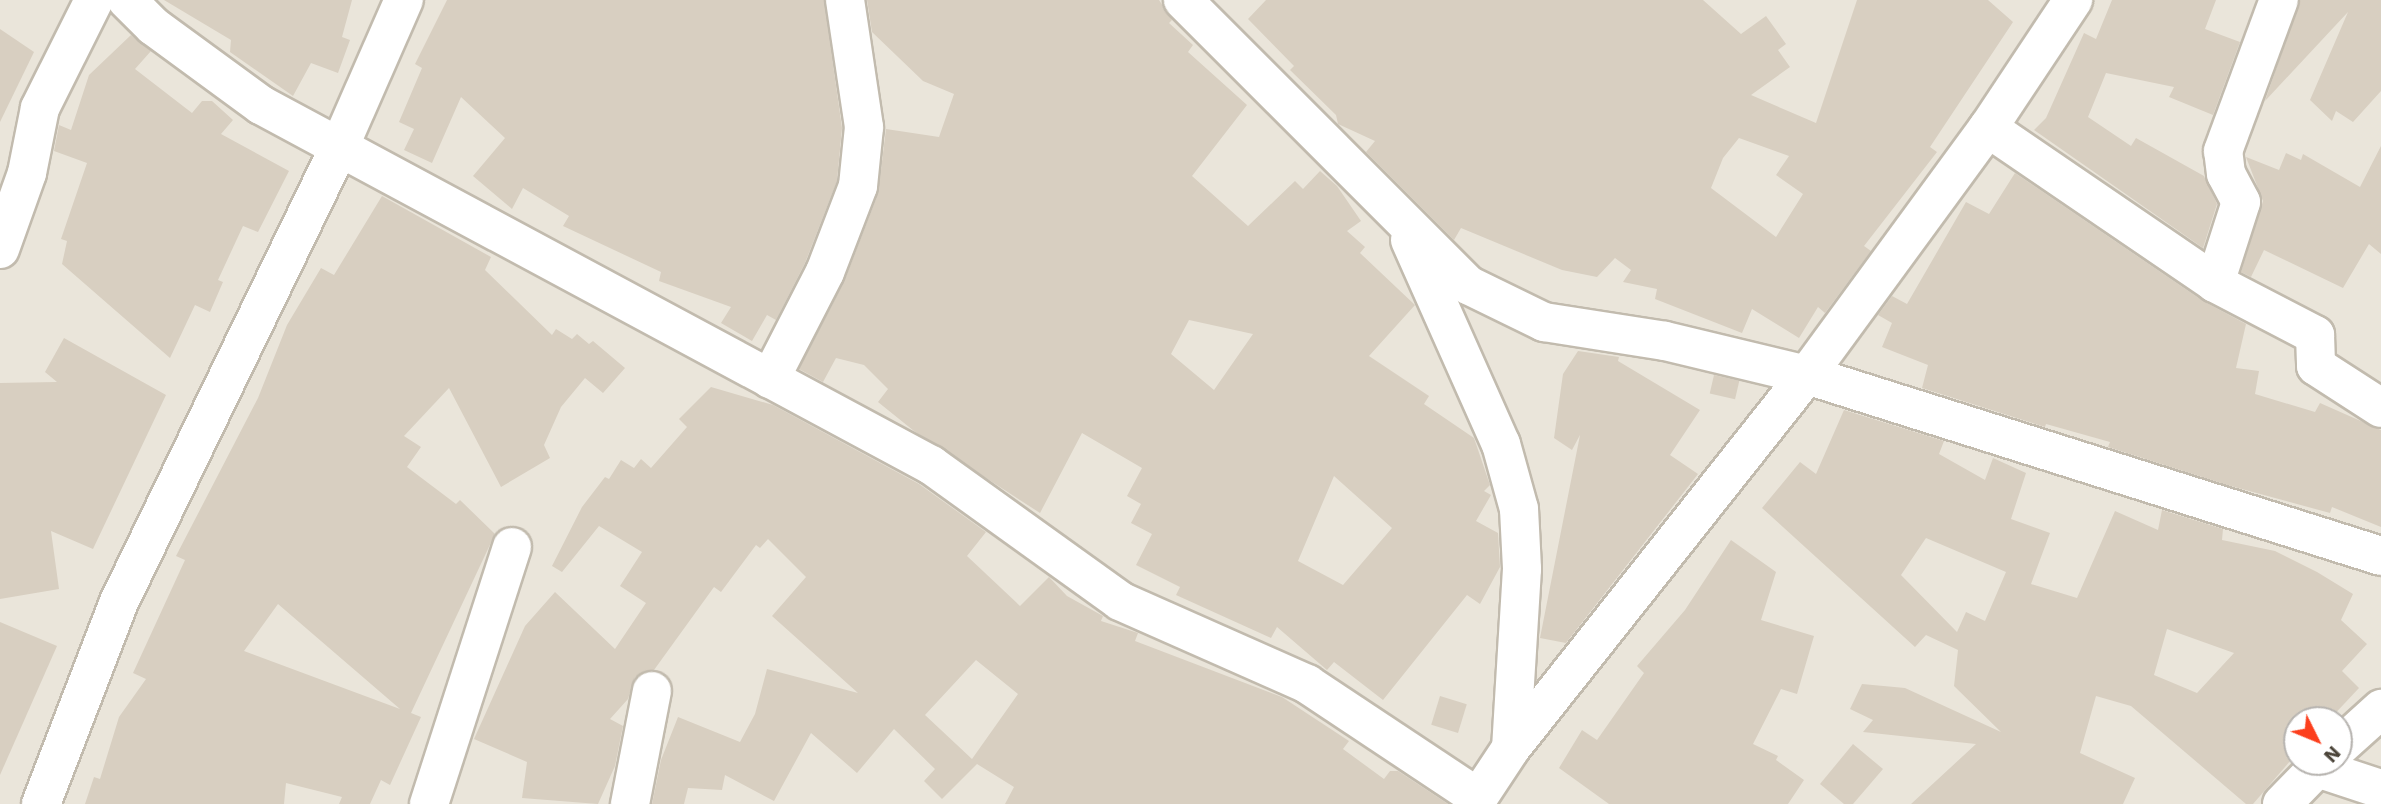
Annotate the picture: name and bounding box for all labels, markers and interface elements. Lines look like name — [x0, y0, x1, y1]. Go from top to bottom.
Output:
north arrow — [2283, 706, 2353, 776]
text: N — [2319, 741, 2345, 767]

